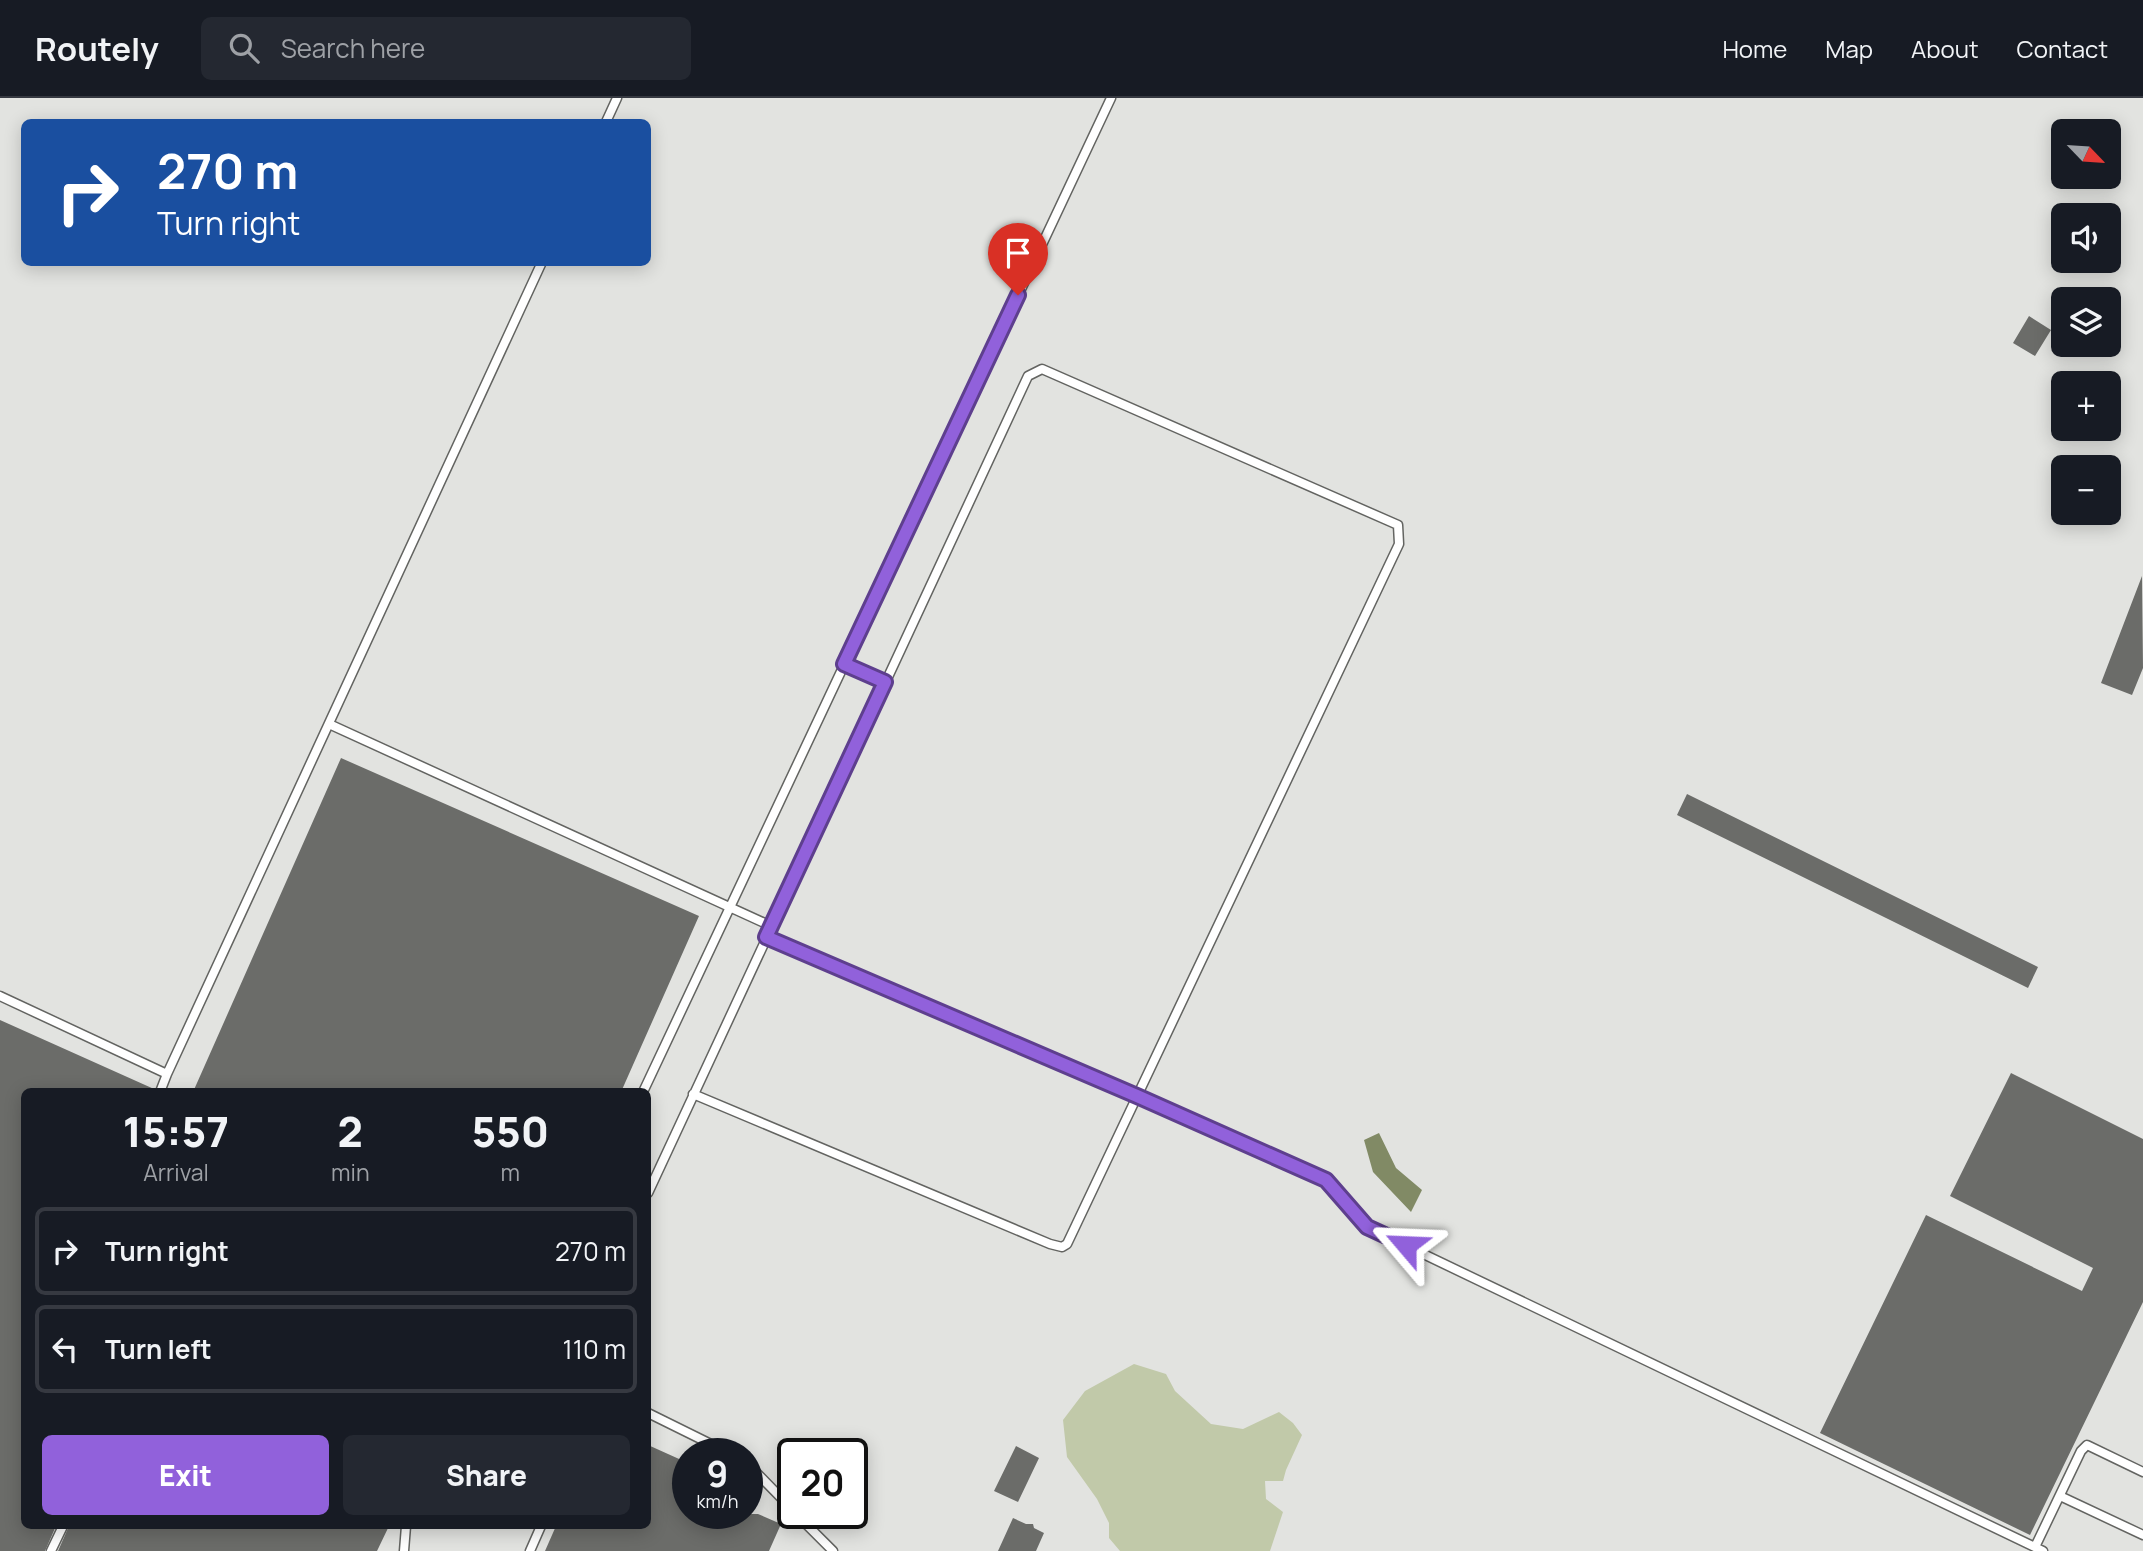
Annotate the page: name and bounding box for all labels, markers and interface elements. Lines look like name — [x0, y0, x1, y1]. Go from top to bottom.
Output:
search box — [201, 17, 691, 80]
text: Routely — [35, 26, 159, 71]
icon: search — [225, 29, 263, 67]
text: Search here — [281, 30, 425, 66]
text: Home — [1722, 32, 1787, 65]
text: Map — [1825, 32, 1873, 65]
text: About — [1911, 32, 1979, 65]
text: Contact — [2017, 32, 2108, 65]
north arrow — [2051, 119, 2121, 189]
map controls — [2051, 119, 2121, 525]
text: 270 m — [157, 137, 298, 204]
icon: right — [42, 147, 133, 238]
text: Turn right — [157, 201, 300, 245]
button: sound — [2051, 203, 2121, 273]
pin — [988, 223, 1048, 295]
icon: arrive — [999, 234, 1037, 272]
button: layers — [2051, 287, 2121, 357]
button: + — [2051, 371, 2121, 441]
button: − — [2051, 455, 2121, 525]
text: 15:57 — [123, 1102, 229, 1160]
text: 2 — [338, 1102, 363, 1160]
text: 550 — [471, 1102, 549, 1160]
text: Arrival — [143, 1156, 209, 1188]
text: min — [331, 1156, 370, 1188]
text: m — [501, 1156, 520, 1188]
position arrow — [1369, 1208, 1443, 1282]
icon: right — [46, 1232, 84, 1270]
text: Turn right — [105, 1233, 229, 1269]
text: 270 m — [555, 1233, 626, 1269]
icon: left — [46, 1330, 84, 1368]
text: Turn left — [105, 1331, 212, 1367]
text: 110 m — [563, 1331, 626, 1367]
button: Exit — [42, 1435, 329, 1515]
button: Share — [343, 1435, 630, 1515]
speed limit sign: 20 — [777, 1438, 868, 1529]
text: 9 — [707, 1450, 728, 1498]
text: km/h — [697, 1489, 738, 1513]

